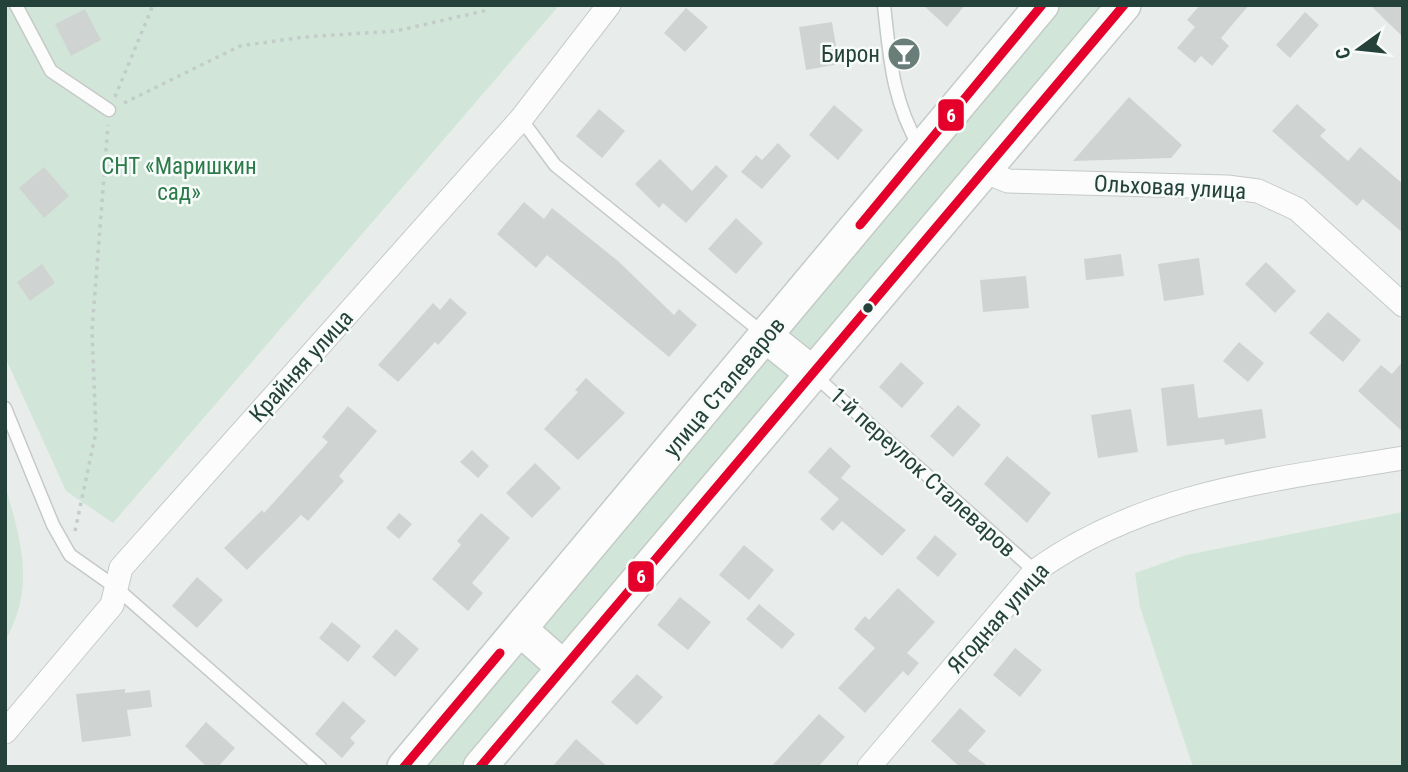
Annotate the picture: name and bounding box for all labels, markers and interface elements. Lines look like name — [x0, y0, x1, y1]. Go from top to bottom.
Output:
north arrow — [1324, 14, 1394, 84]
bar icon: Бирон — [885, 35, 923, 73]
place label: Бирон — [821, 41, 880, 68]
text: С — [1331, 45, 1356, 61]
line badge: 6 — [937, 98, 965, 132]
text: 6 — [946, 104, 956, 127]
park label: СНТ «Маришкин сад» — [101, 153, 257, 206]
street label: Ольховая улица — [1093, 170, 1247, 205]
unlabelled marker — [861, 301, 875, 315]
street label: Крайняя улица — [244, 305, 359, 428]
street label: улица Сталеваров — [658, 312, 791, 463]
street label: 1-й переулок Сталеваров — [824, 382, 1021, 563]
street label: Ягодная улица — [942, 558, 1055, 679]
line badge: 6 — [627, 560, 655, 593]
text: 6 — [636, 565, 646, 588]

